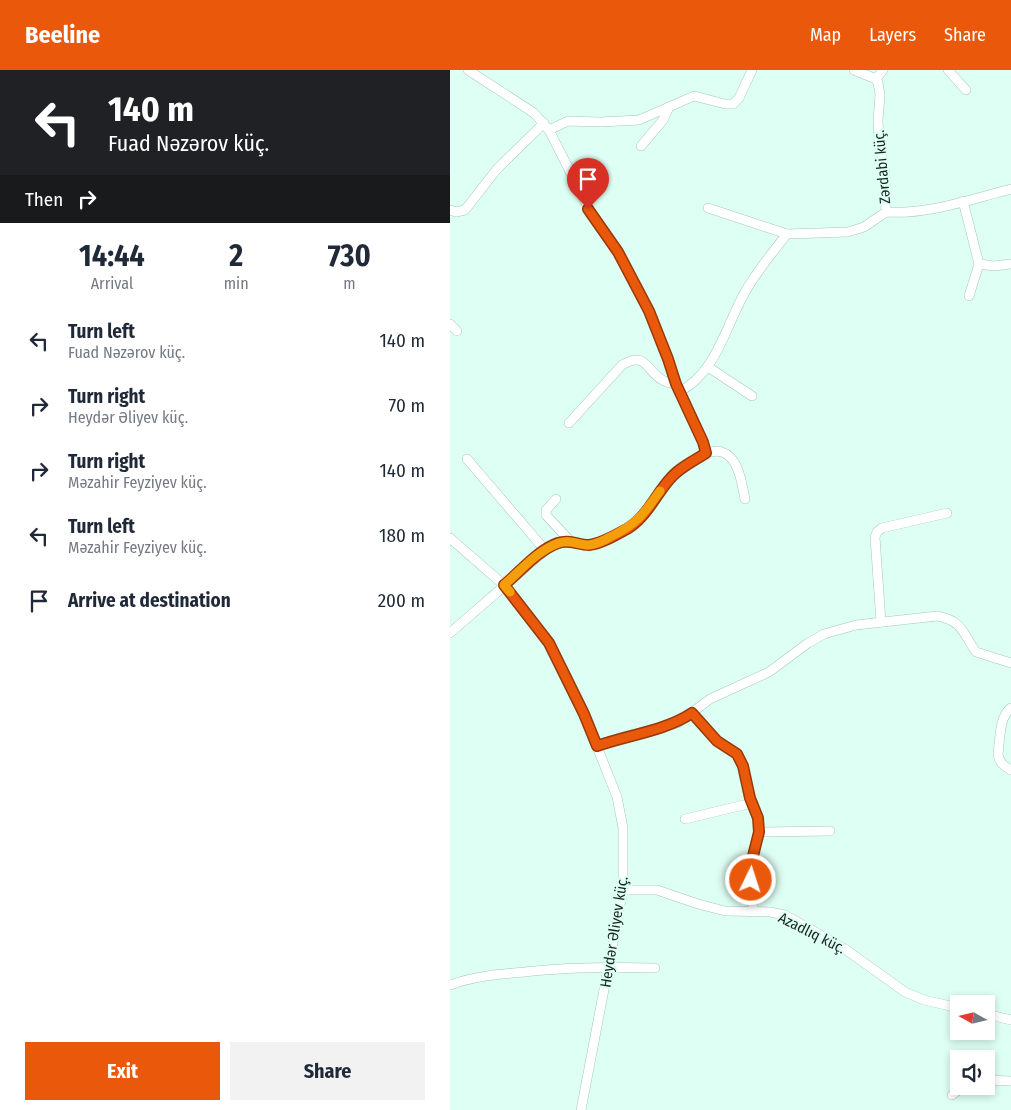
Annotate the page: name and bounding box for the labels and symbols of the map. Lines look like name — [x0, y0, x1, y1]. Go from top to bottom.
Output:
street label: Zərdabi küç. — [870, 129, 894, 205]
pin — [567, 158, 609, 209]
position arrow — [724, 853, 776, 905]
street label: Heydər Əliyev küç. — [596, 875, 632, 989]
street label: Azadlıq küç. — [775, 908, 849, 958]
north arrow — [950, 995, 995, 1040]

